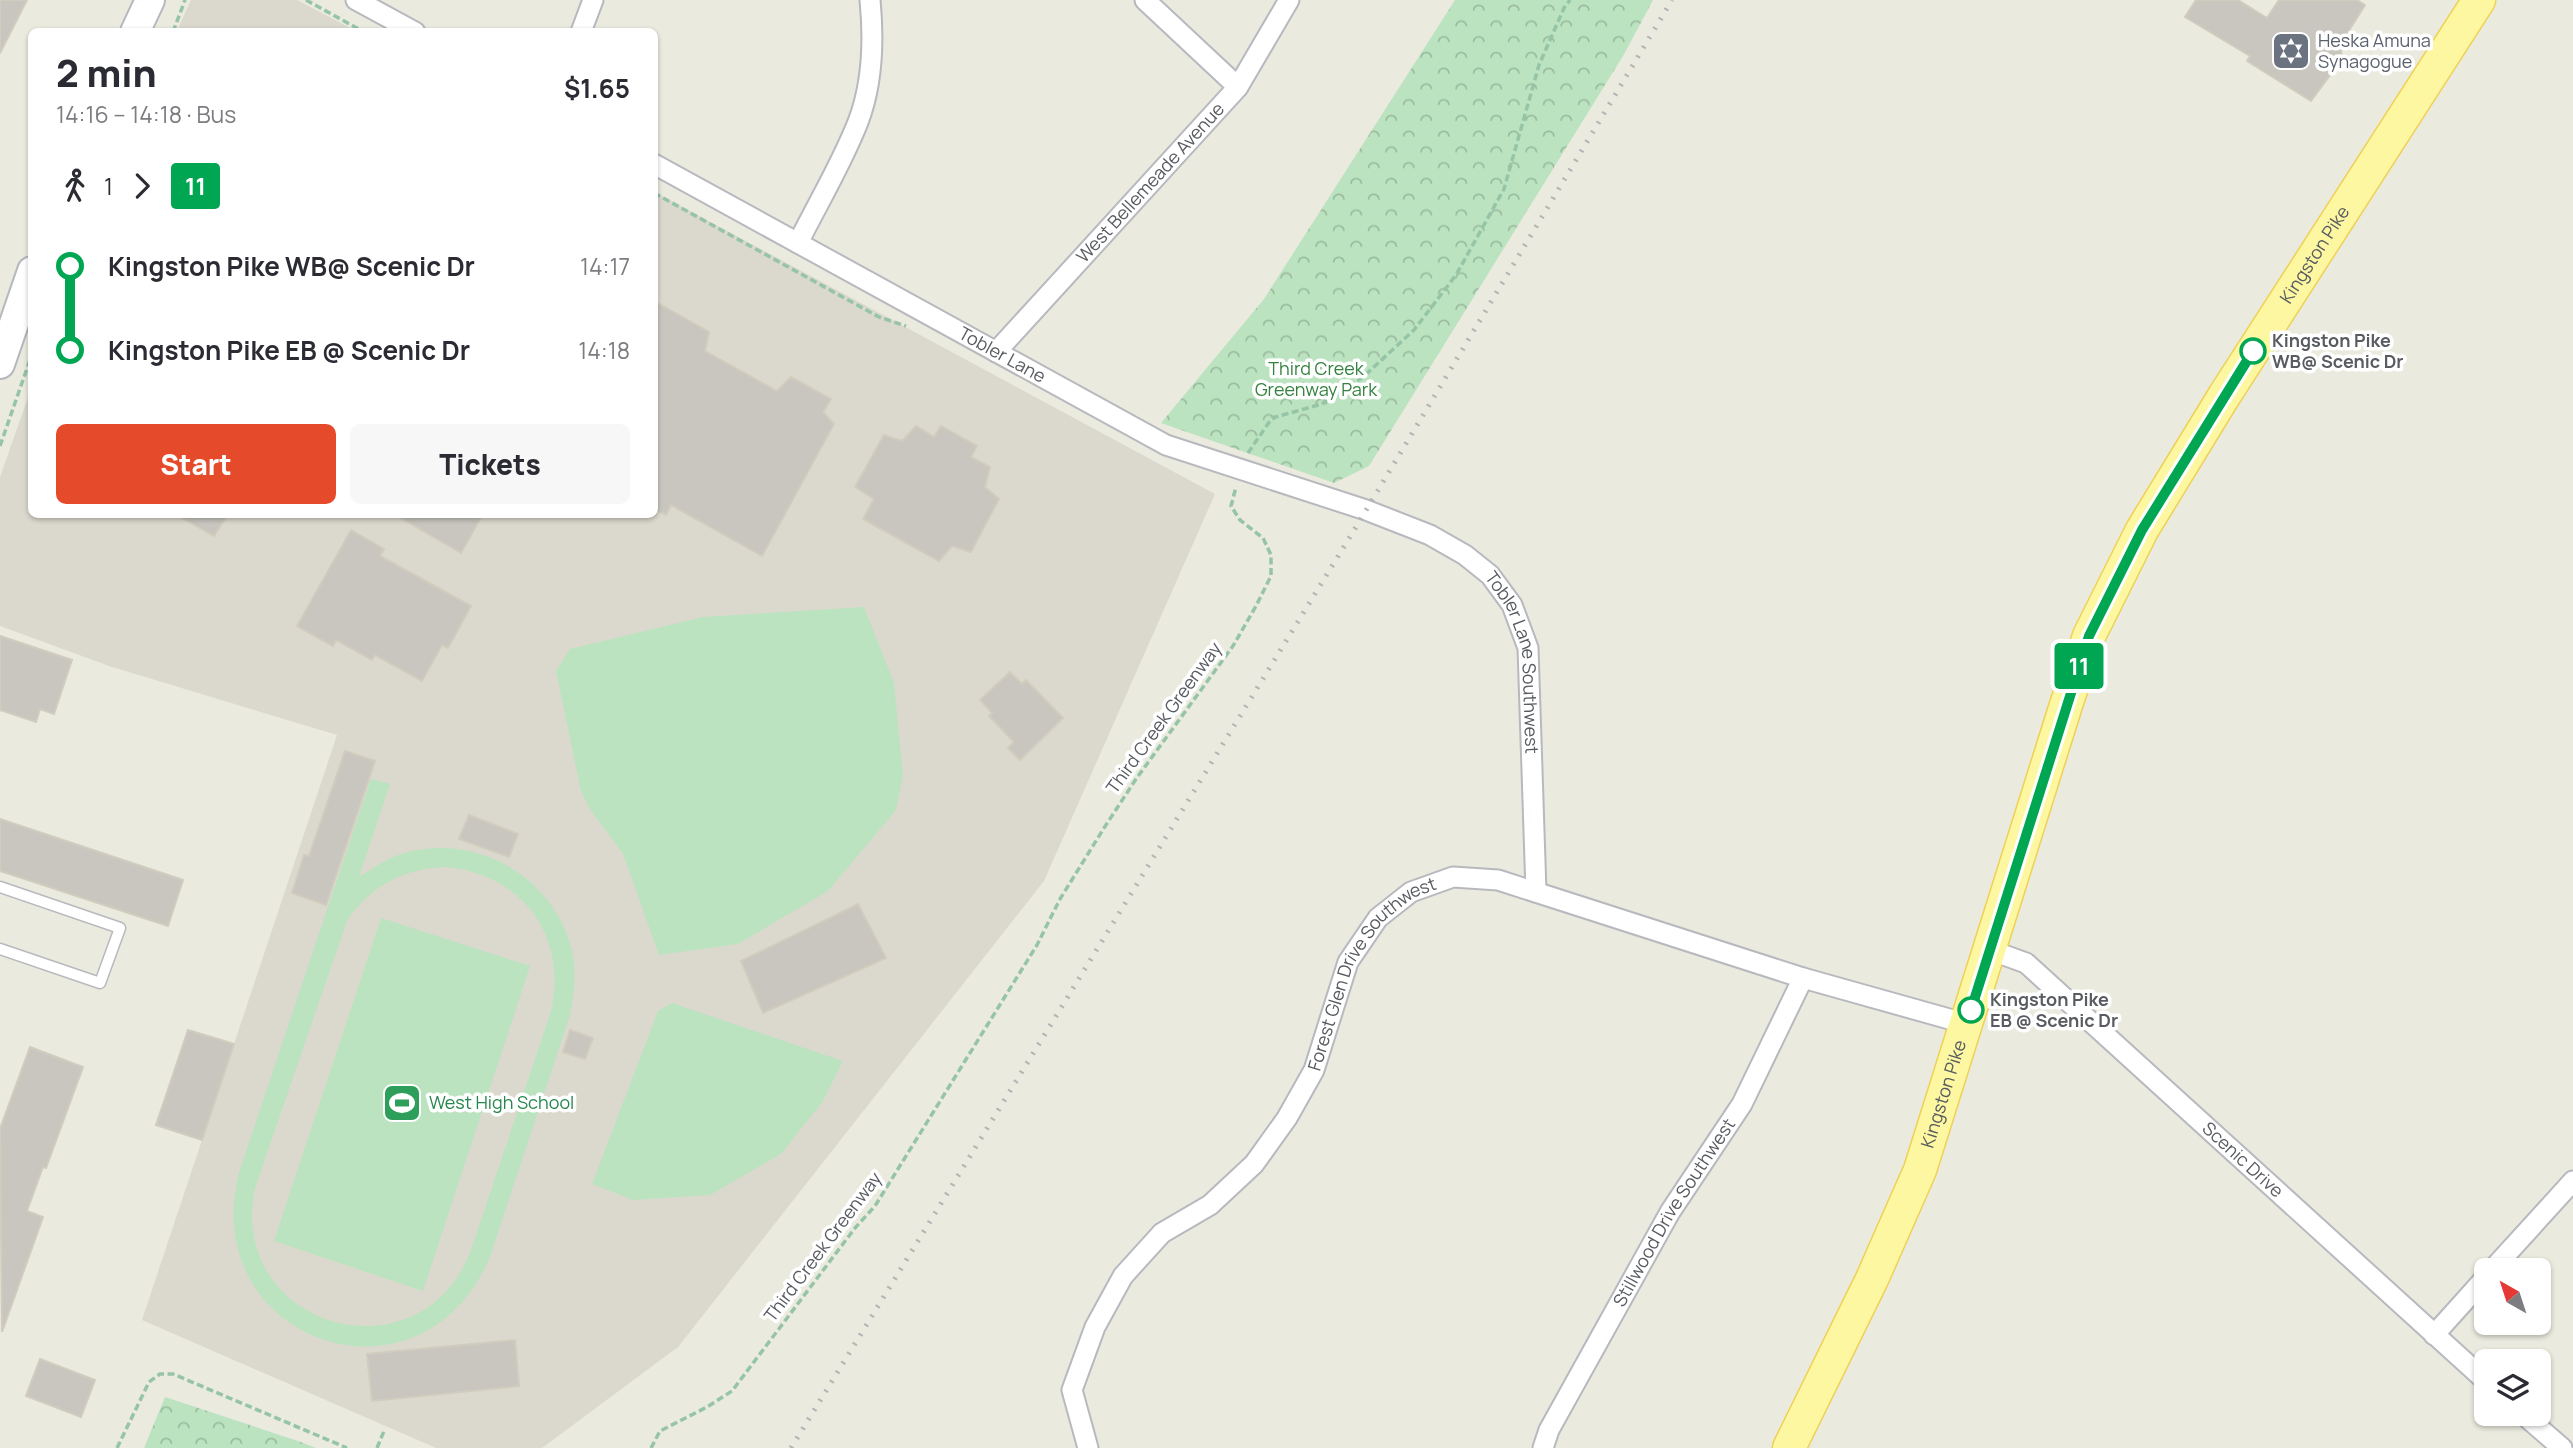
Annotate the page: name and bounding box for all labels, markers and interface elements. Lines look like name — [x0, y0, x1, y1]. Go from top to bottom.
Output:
place label: Heska Amuna Synagogue — [2318, 28, 2431, 73]
synagogue icon: Heska Amuna Synagogue — [2270, 30, 2312, 72]
text: 2 min — [56, 46, 157, 98]
text: $1.65 — [564, 70, 630, 106]
street label: West Bellemeade Avenue — [1070, 97, 1229, 267]
text: 14:16 – 14:18 · Bus — [56, 98, 236, 130]
icon: walk — [56, 167, 94, 205]
icon: forward — [123, 167, 161, 205]
text: 11 — [185, 169, 206, 202]
text: 1 — [104, 170, 113, 202]
street label: Kingston Pike — [2274, 201, 2354, 308]
text: Kingston Pike WB@ Scenic Dr — [108, 248, 475, 284]
text: 14:17 — [580, 250, 630, 282]
street label: Tobler Lane — [955, 321, 1050, 388]
place label: Kingston Pike WB@ Scenic Dr — [2272, 328, 2404, 373]
text: Kingston Pike EB @ Scenic Dr — [108, 332, 470, 368]
text: 14:18 — [578, 334, 630, 366]
marker: Kingston Pike WB@ Scenic Dr — [2240, 338, 2266, 364]
park label: Third Creek Greenway Park — [1255, 356, 1378, 401]
button: Start — [56, 424, 336, 504]
button: Tickets — [350, 424, 630, 504]
street label: Tobler Lane Southwest — [1480, 566, 1544, 754]
street label: Third Creek Greenway — [1100, 636, 1227, 798]
line badge: 11 — [2048, 643, 2110, 689]
text: 11 — [2068, 649, 2090, 682]
street label: Forest Glen Drive Southwest — [1302, 871, 1439, 1074]
place label: Kingston Pike EB @ Scenic Dr — [1990, 987, 2118, 1032]
marker: Kingston Pike EB @ Scenic Dr — [1958, 997, 1984, 1023]
street label: Kingston Pike — [1915, 1037, 1971, 1151]
sports icon: West High School — [381, 1082, 423, 1124]
place label: West High School — [429, 1090, 574, 1114]
street label: Stillwood Drive Southwest — [1607, 1113, 1740, 1311]
street label: Scenic Drive — [2198, 1116, 2289, 1202]
street label: Third Creek Greenway — [758, 1166, 887, 1326]
north arrow — [2474, 1258, 2552, 1335]
map controls — [2474, 1258, 2551, 1426]
button: layers — [2474, 1349, 2551, 1426]

